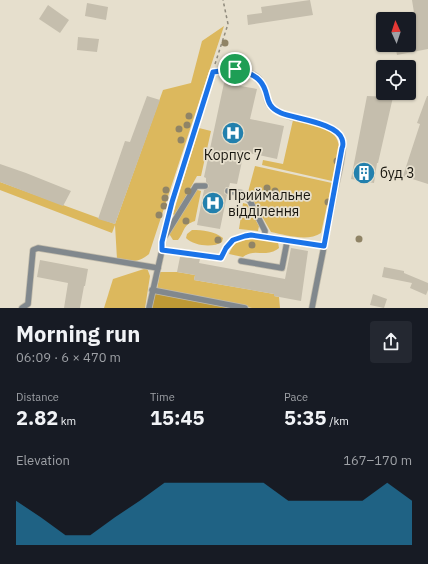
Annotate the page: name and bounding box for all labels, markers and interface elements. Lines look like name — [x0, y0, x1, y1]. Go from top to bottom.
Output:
north arrow — [376, 12, 416, 52]
map controls — [376, 12, 416, 100]
pin — [218, 52, 252, 86]
icon: arrive — [224, 58, 246, 80]
button: locate — [376, 60, 416, 100]
hospital icon: Корпус 7 — [220, 120, 246, 146]
place label: Корпус 7 — [204, 146, 262, 164]
building icon: буд 3 — [351, 160, 377, 186]
place label: буд 3 — [380, 164, 415, 182]
place label: Приймальне відділення — [228, 186, 311, 220]
hospital icon: Приймальне відділення — [200, 190, 226, 216]
text: Morning run — [16, 319, 140, 348]
button: share — [370, 321, 412, 363]
text: 06:09 · 6 × 470 m — [16, 349, 121, 366]
text: Distance — [16, 390, 59, 404]
text: Time — [150, 390, 175, 404]
text: Pace — [284, 390, 308, 404]
text: 2.82 — [16, 404, 58, 431]
text: 15:45 — [150, 404, 205, 431]
text: 5:35 — [284, 404, 327, 431]
text: km — [58, 414, 76, 428]
text: /km — [327, 414, 349, 428]
text: Elevation — [16, 452, 70, 469]
text: 167–170 m — [343, 452, 412, 469]

